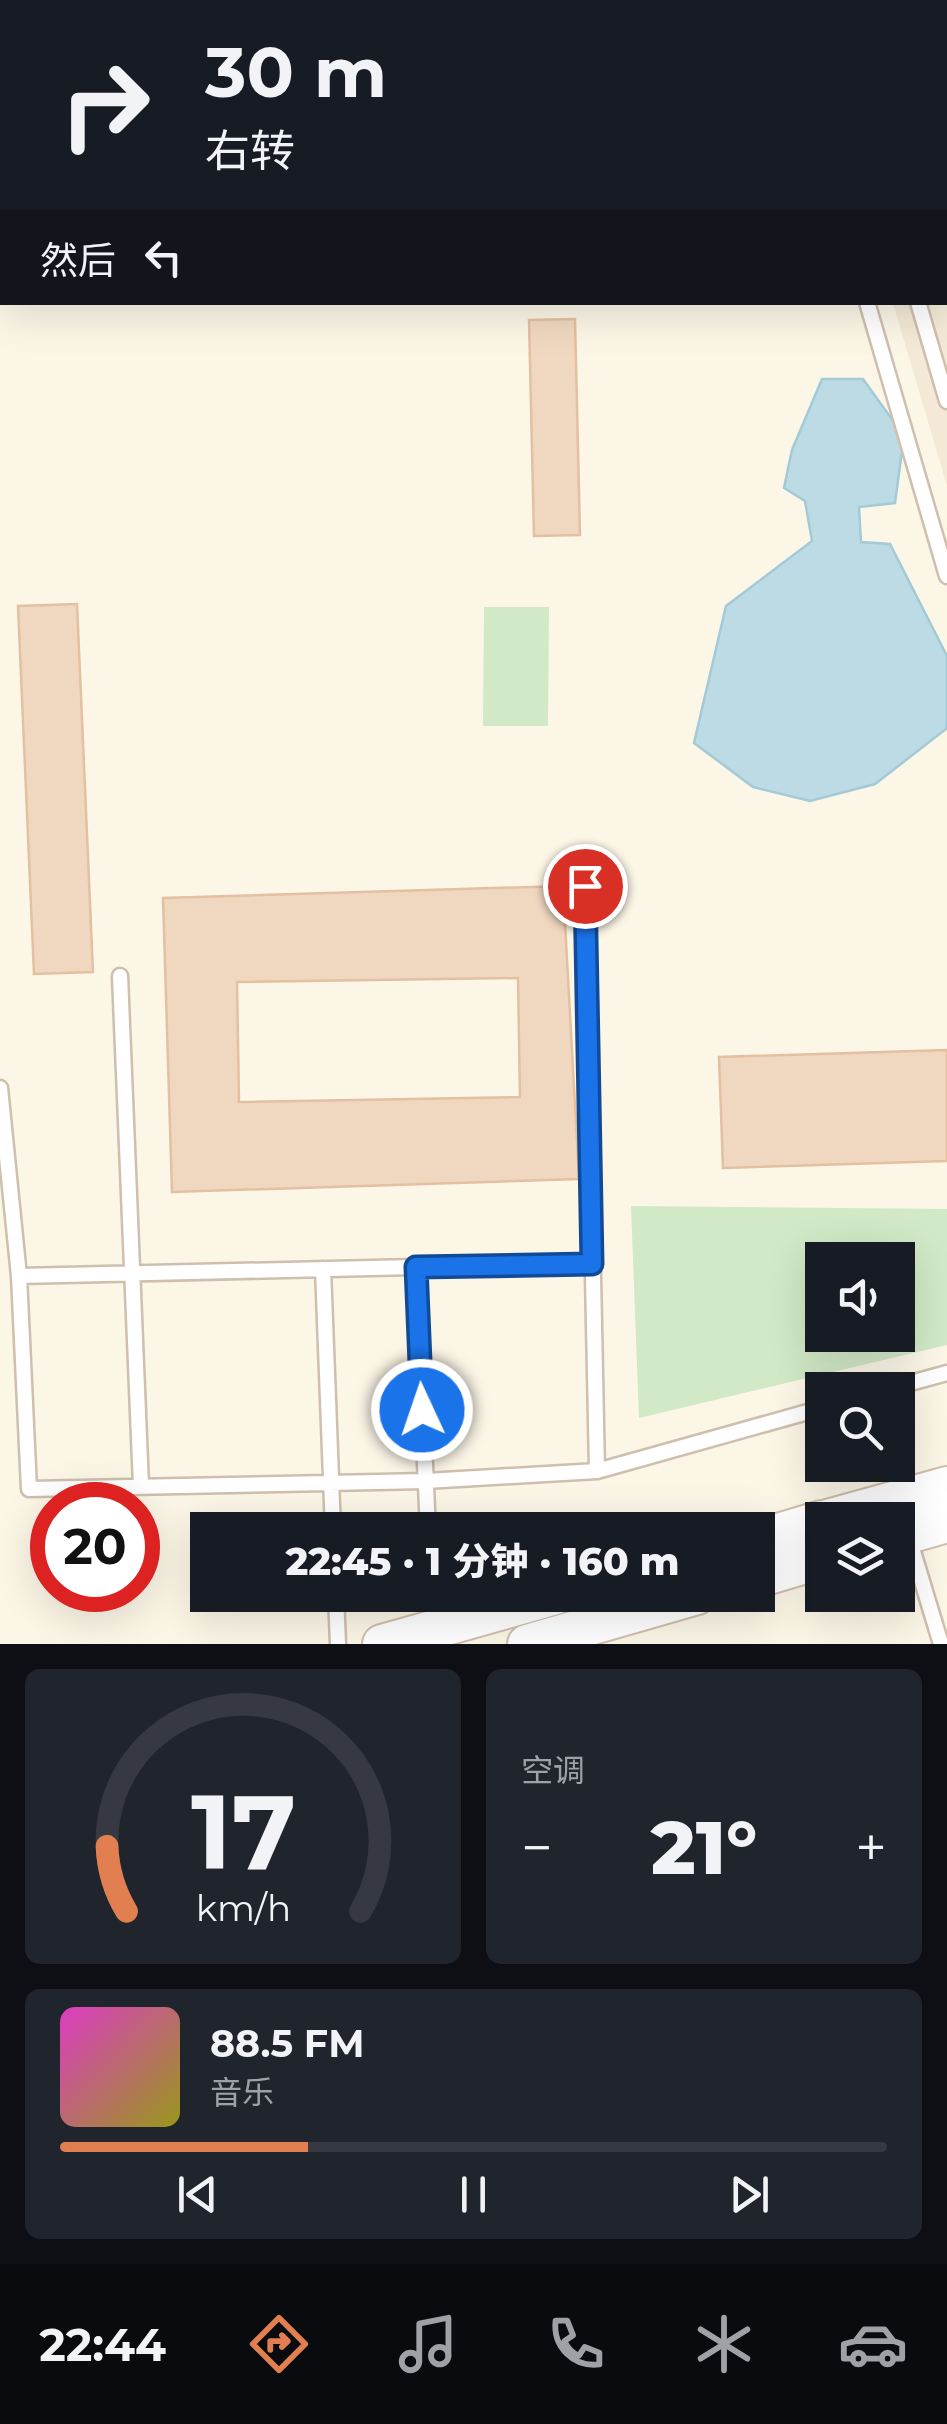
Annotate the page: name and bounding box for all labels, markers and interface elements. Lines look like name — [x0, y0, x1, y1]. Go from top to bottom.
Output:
text: 30 m — [205, 29, 387, 115]
icon: right — [40, 40, 170, 170]
text: 右转 — [205, 123, 295, 178]
icon: left — [136, 230, 191, 285]
text: 然后 — [40, 237, 116, 284]
pin — [543, 844, 628, 929]
icon: arrive — [558, 859, 613, 914]
map controls — [805, 1242, 915, 1612]
button: sound — [805, 1242, 915, 1352]
position arrow — [370, 1358, 474, 1462]
button: search — [805, 1372, 915, 1482]
speed limit sign: 20 — [30, 1482, 160, 1612]
button: layers — [805, 1502, 915, 1612]
text: 22:45 · 1 分钟 · 160 m — [285, 1538, 680, 1585]
text: 空调 — [521, 1751, 585, 1790]
text: 17 — [190, 1768, 296, 1895]
text: 21° — [651, 1801, 757, 1893]
text: − — [521, 1814, 553, 1881]
text: + — [855, 1814, 887, 1881]
text: km/h — [195, 1886, 291, 1930]
text: 88.5 FM — [210, 2020, 364, 2067]
text: 音乐 — [210, 2073, 274, 2112]
icon: previous — [170, 2167, 225, 2222]
icon: pause — [446, 2167, 501, 2222]
icon: next — [722, 2167, 777, 2222]
icon: directions — [244, 2309, 314, 2379]
icon: music — [393, 2309, 463, 2379]
icon: phone — [541, 2309, 611, 2379]
icon: climate — [689, 2309, 759, 2379]
icon: car — [838, 2309, 908, 2379]
text: 22:44 — [39, 2317, 166, 2372]

